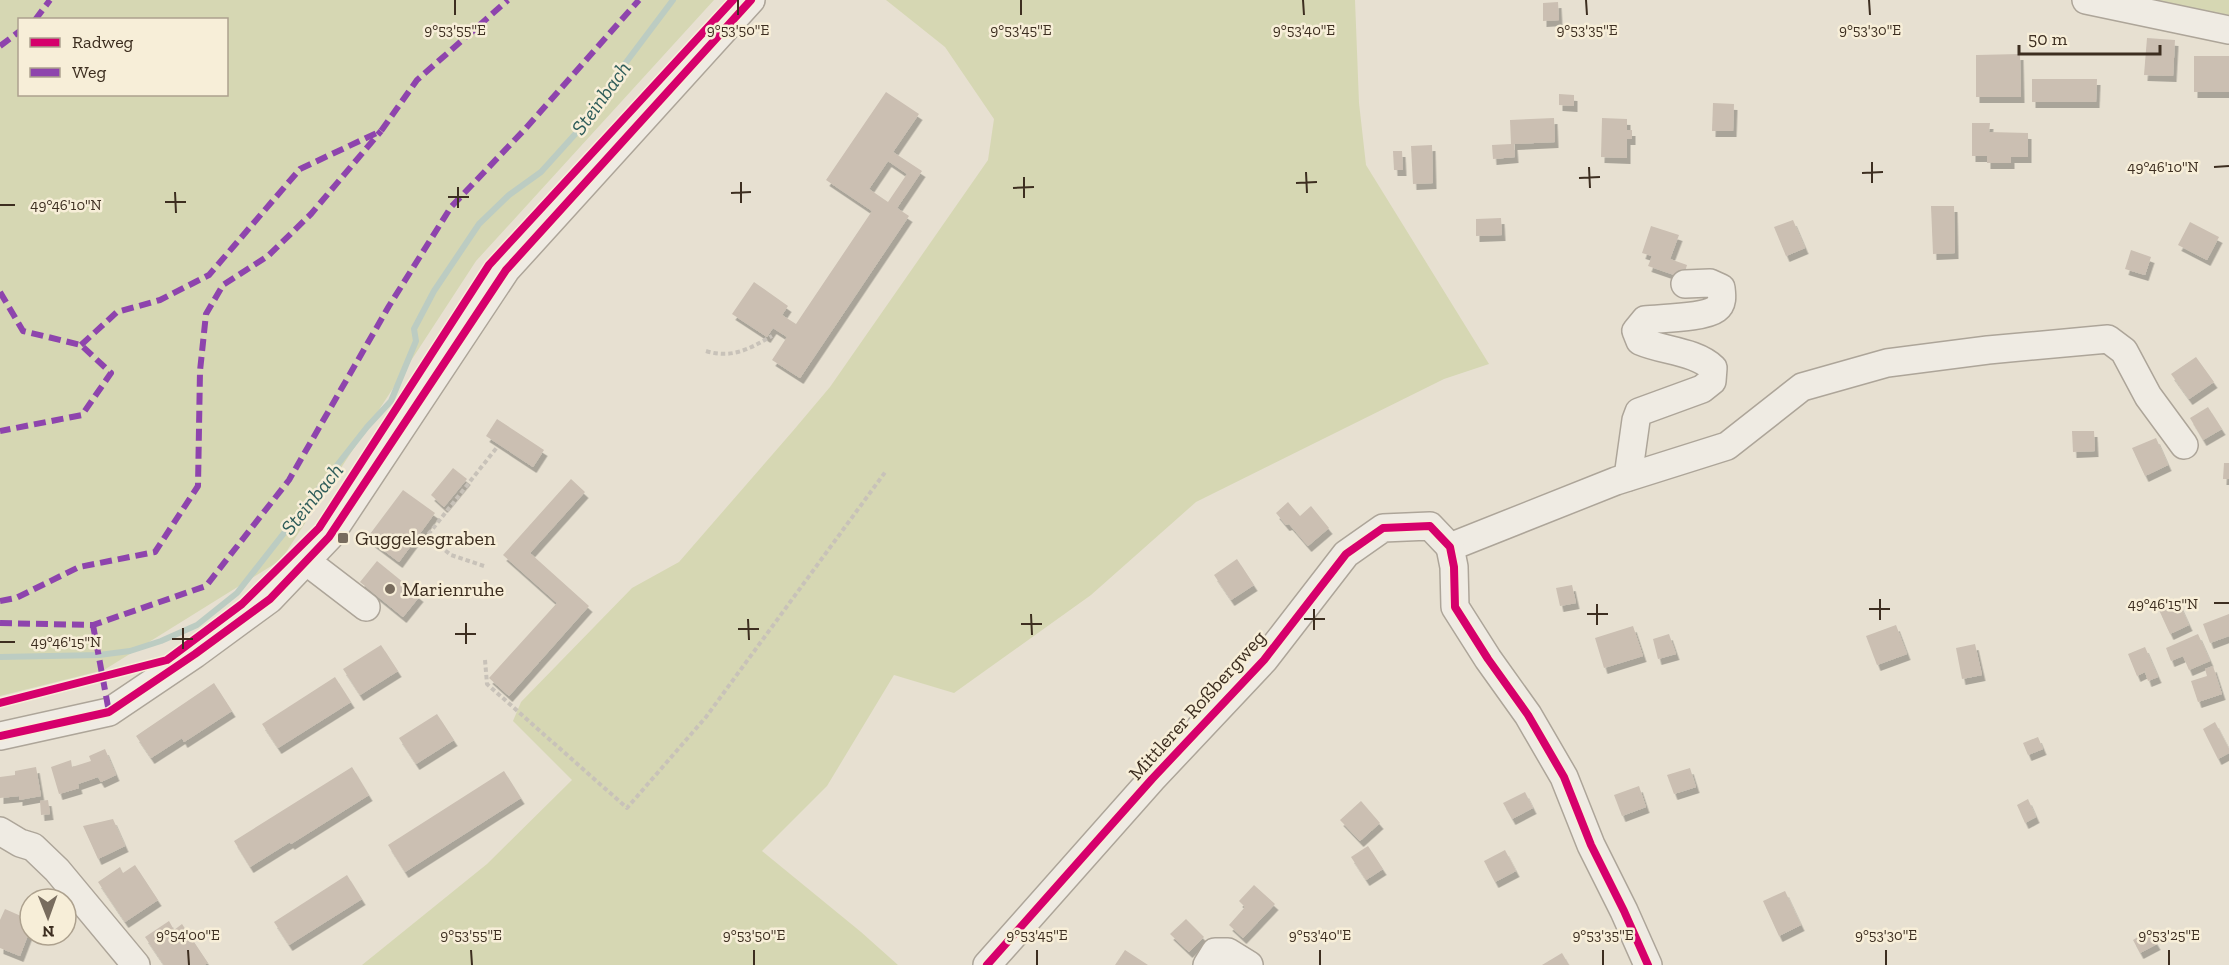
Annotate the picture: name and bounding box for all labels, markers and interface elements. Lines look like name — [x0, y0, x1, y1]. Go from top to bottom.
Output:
legend — [18, 18, 228, 96]
scale bar — [2019, 18, 2160, 56]
text: 9°53'55"E — [424, 21, 486, 39]
text: 9°53'50"E — [707, 21, 769, 39]
text: 9°53'45"E — [990, 21, 1052, 39]
text: 9°53'40"E — [1273, 21, 1335, 39]
text: 9°53'35"E — [1556, 21, 1618, 39]
text: 9°53'30"E — [1839, 21, 1901, 39]
text: 50 m — [2028, 28, 2068, 50]
text: Radweg — [72, 31, 134, 53]
water label: Steinbach — [566, 56, 636, 139]
text: Weg — [72, 61, 106, 83]
text: 49°46'10"N — [2127, 158, 2199, 176]
text: 49°46'10"N — [30, 196, 102, 214]
water label: Steinbach — [275, 458, 348, 539]
place label: Guggelesgraben — [355, 526, 496, 550]
marker: Guggelesgraben — [336, 531, 350, 545]
place label: Marienruhe — [402, 577, 504, 601]
marker: Marienruhe — [383, 582, 397, 596]
text: 49°46'15"N — [2128, 595, 2198, 613]
street label: Mittlerer Roßbergweg — [1123, 625, 1271, 785]
text: 49°46'15"N — [31, 633, 101, 651]
north arrow — [18, 887, 78, 947]
text: N — [42, 922, 55, 941]
text: 9°54'00"E — [156, 926, 220, 944]
text: 9°53'55"E — [440, 926, 502, 944]
text: 9°53'50"E — [723, 926, 785, 944]
text: 9°53'45"E — [1006, 926, 1068, 944]
text: 9°53'40"E — [1289, 926, 1351, 944]
text: 9°53'35"E — [1572, 926, 1634, 944]
text: 9°53'30"E — [1855, 926, 1917, 944]
text: 9°53'25"E — [2138, 926, 2200, 944]

